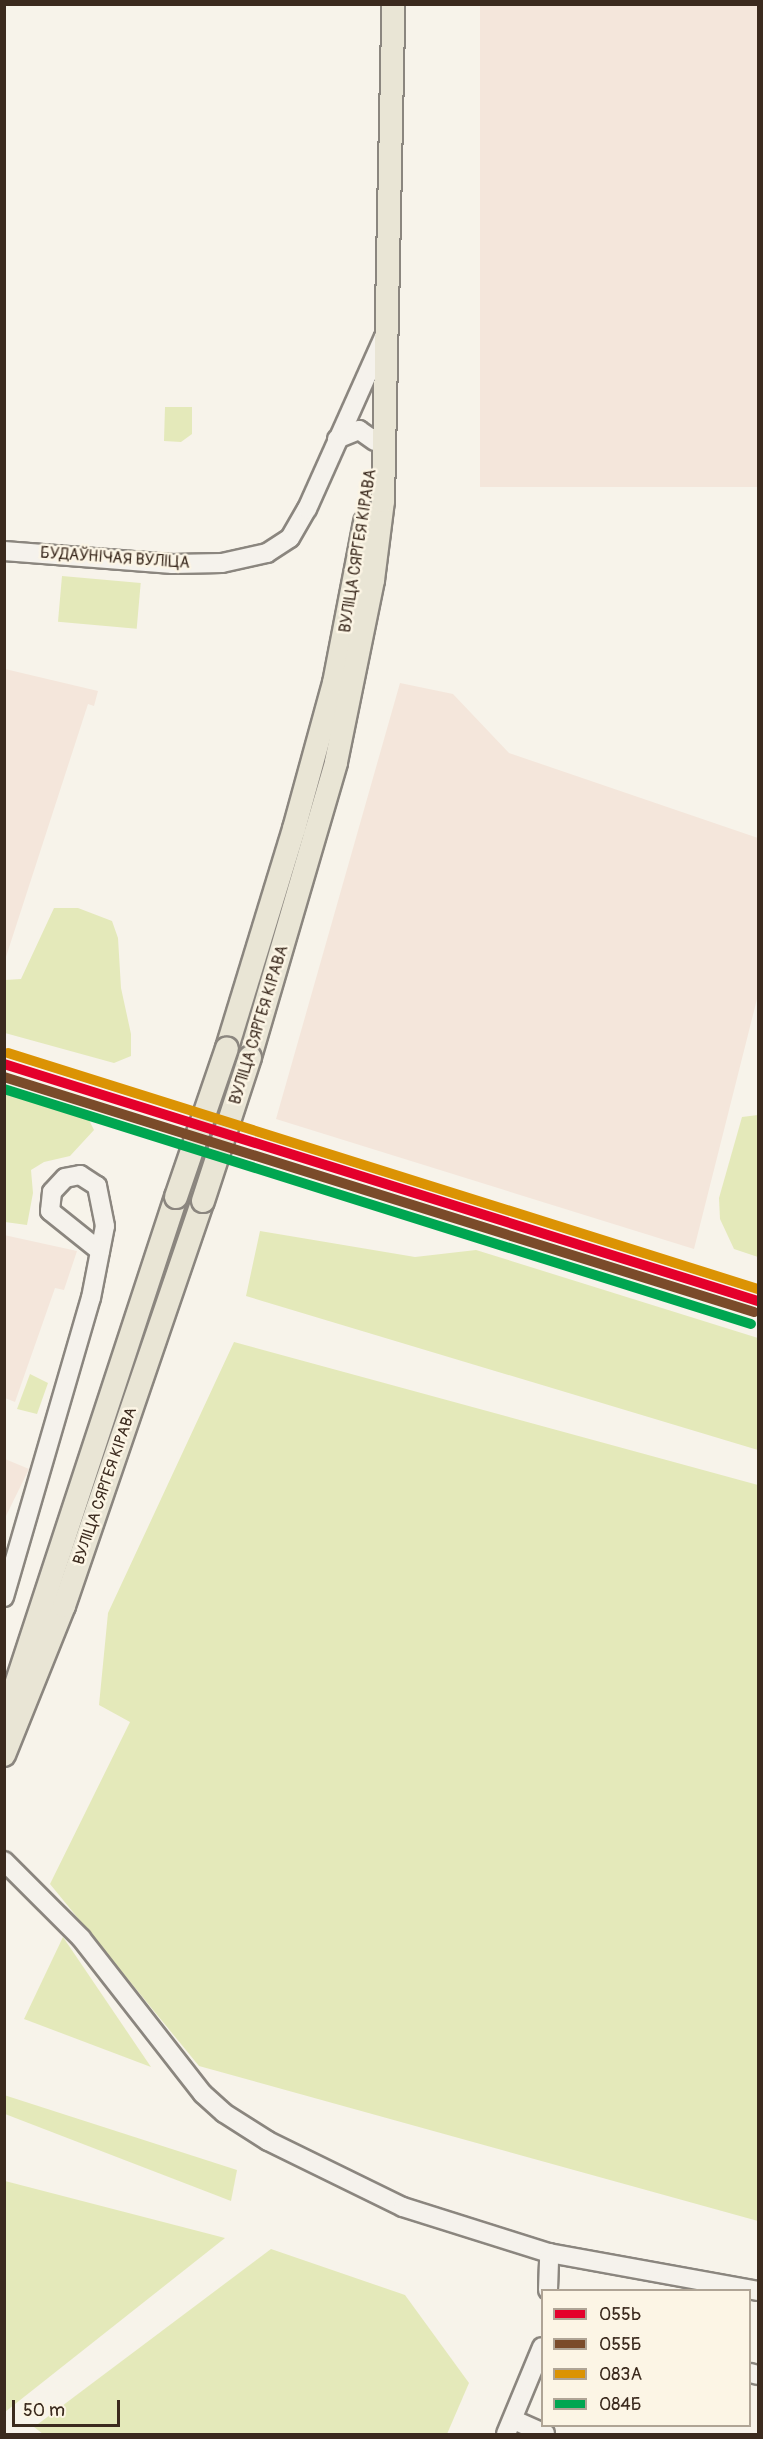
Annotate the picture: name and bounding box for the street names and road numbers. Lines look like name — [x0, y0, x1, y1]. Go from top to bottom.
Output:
street label: ВУЛІЦА СЯРГЕЯ КІРАВА — [336, 468, 380, 634]
street label: БУДАЎНІЧАЯ ВУЛІЦА — [40, 543, 190, 573]
street label: ВУЛІЦА СЯРГЕЯ КІРАВА — [226, 943, 292, 1107]
street label: ВУЛІЦА СЯРГЕЯ КІРАВА — [69, 1405, 141, 1567]

